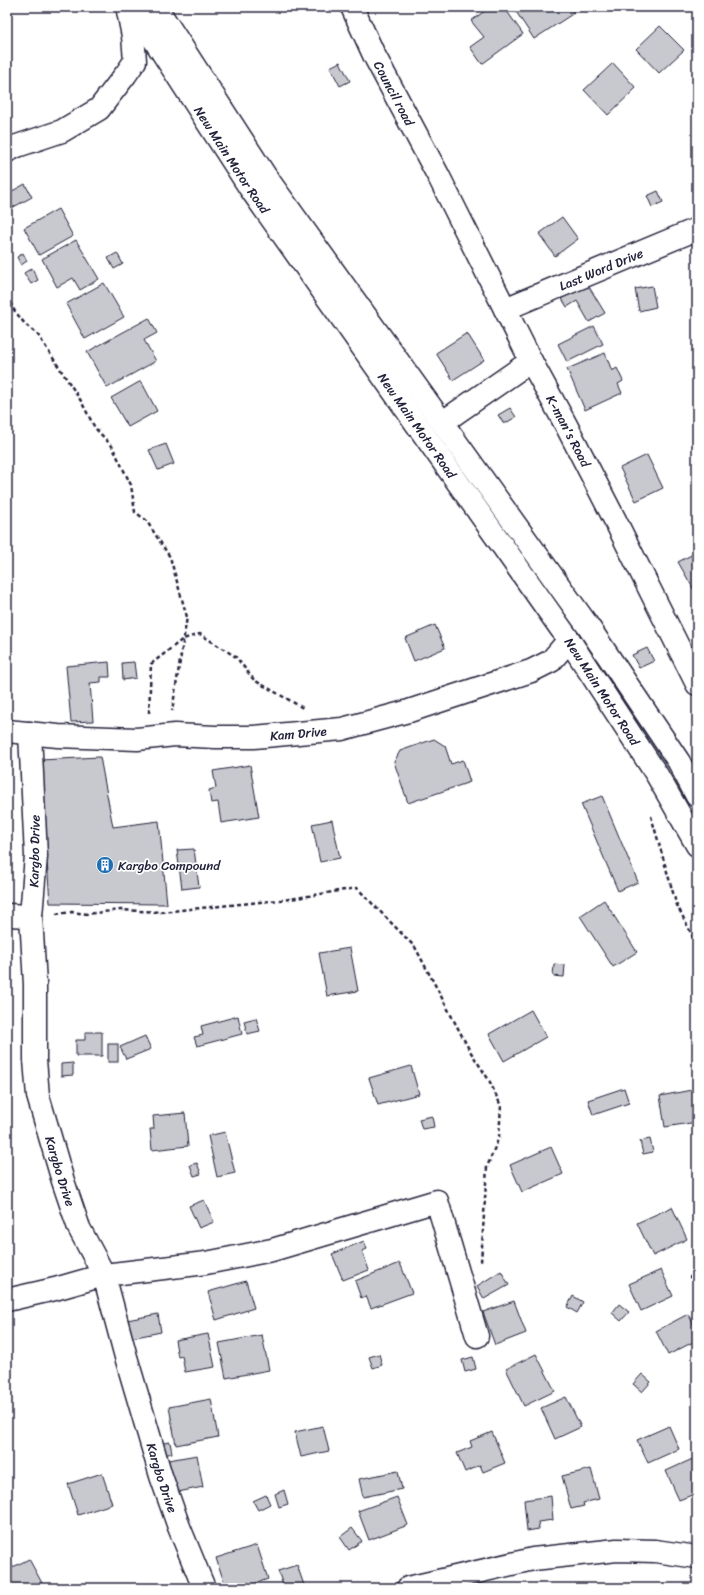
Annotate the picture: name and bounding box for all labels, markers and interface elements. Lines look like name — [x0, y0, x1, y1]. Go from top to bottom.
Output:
street label: Council road — [367, 57, 421, 131]
street label: New Main Motor Road — [188, 101, 276, 220]
street label: Last Word Drive — [555, 242, 647, 297]
street label: New Main Motor Road — [372, 368, 463, 484]
street label: K-man's Road — [540, 391, 597, 472]
street label: New Main Motor Road — [558, 633, 646, 751]
street label: Kam Drive — [269, 719, 328, 748]
street label: Kargbo Drive — [22, 814, 47, 888]
place label: Kargbo Compound — [118, 854, 221, 877]
building icon: Kargbo Compound — [95, 855, 115, 875]
street label: Kargbo Drive — [38, 1133, 82, 1210]
street label: Kargbo Drive — [140, 1440, 184, 1516]

